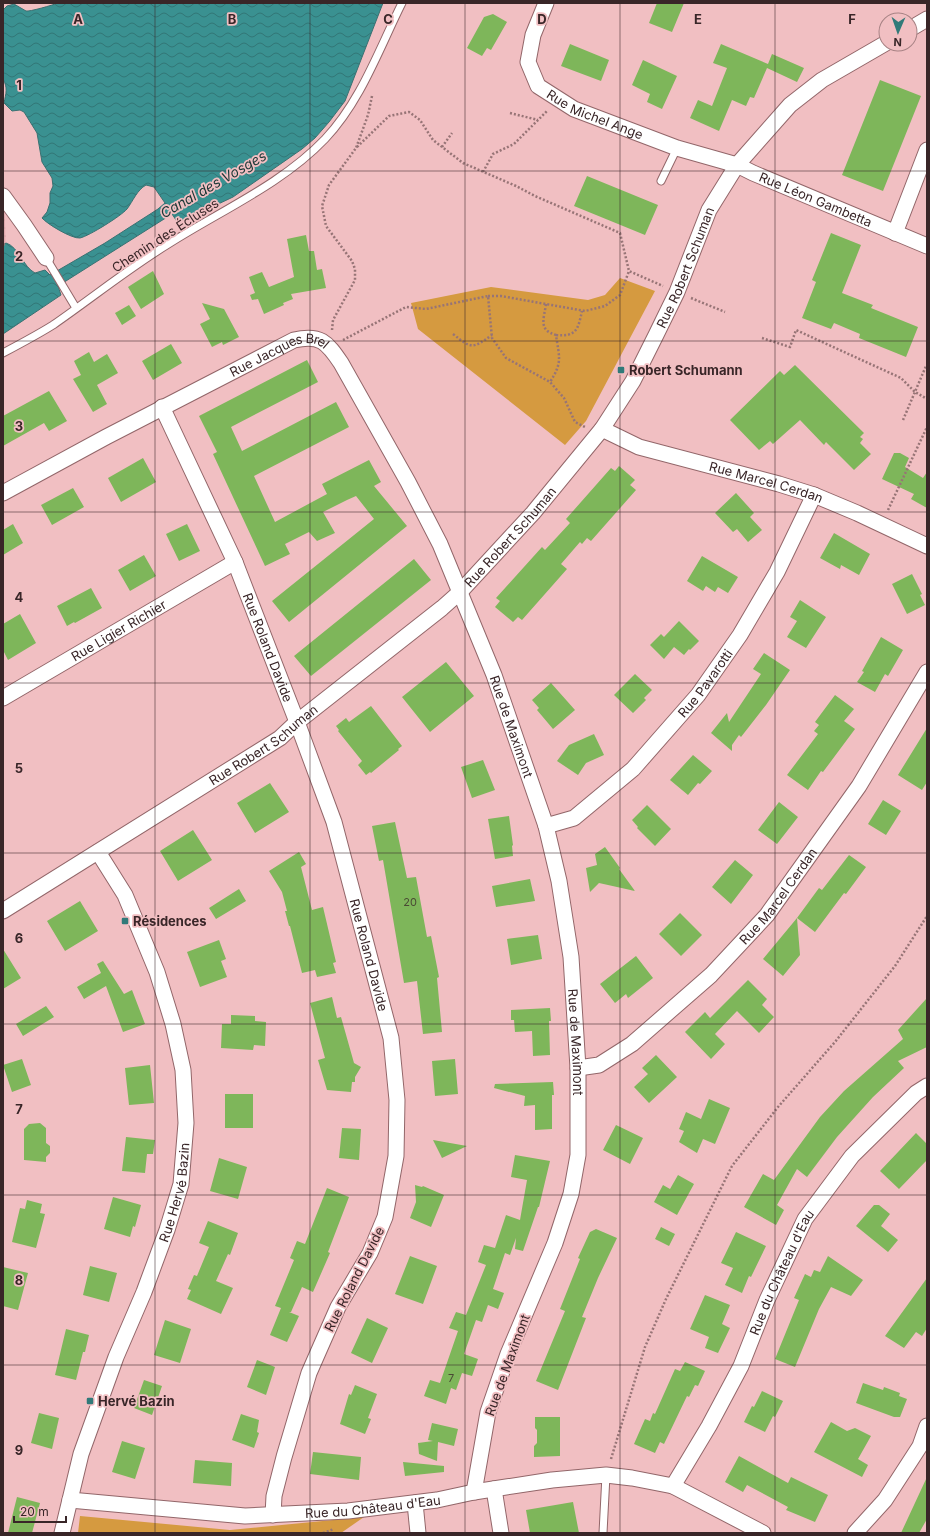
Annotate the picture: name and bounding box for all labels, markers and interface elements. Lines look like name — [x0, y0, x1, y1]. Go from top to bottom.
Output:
text: A — [73, 11, 83, 27]
text: B — [228, 11, 237, 27]
text: C — [383, 11, 393, 27]
text: D — [537, 11, 547, 27]
text: E — [694, 11, 702, 27]
text: F — [848, 11, 856, 27]
north arrow — [878, 12, 918, 52]
text: N — [893, 35, 902, 49]
text: 1 — [16, 77, 22, 93]
street label: Rue Michel Ange — [544, 86, 645, 142]
water label: Canal des Vosges — [157, 147, 269, 221]
street label: Rue Léon Gambetta — [757, 168, 874, 230]
street label: Chemin des Écluses — [109, 194, 221, 275]
street label: Rue Robert Schuman — [653, 205, 717, 330]
text: 2 — [15, 248, 23, 264]
street label: Rue Jacques Brel — [227, 330, 333, 380]
place label: Robert Schumann — [629, 362, 743, 378]
marker: Robert Schumann — [616, 365, 626, 375]
text: 3 — [15, 418, 23, 434]
street label: Rue Marcel Cerdan — [708, 458, 826, 506]
street label: Rue Robert Schuman — [461, 483, 559, 590]
text: 4 — [15, 589, 24, 605]
street label: Rue Roland Davide — [240, 591, 296, 704]
street label: Rue Ligier Richier — [68, 596, 169, 664]
street label: Rue Pavarotti — [674, 646, 736, 720]
street label: Rue de Maximont — [487, 673, 537, 780]
street label: Rue Robert Schuman — [206, 701, 321, 788]
text: 5 — [15, 760, 23, 776]
street label: Rue Marcel Cerdan — [736, 845, 820, 948]
house number: 20 — [403, 895, 417, 909]
street label: Rue Roland Davide — [347, 897, 392, 1013]
place label: Résidences — [133, 913, 207, 929]
marker: Résidences — [120, 916, 130, 926]
text: 6 — [15, 930, 23, 946]
street label: Rue de Maximont — [565, 988, 586, 1096]
text: 7 — [15, 1101, 23, 1117]
street label: Rue Hervé Bazin — [155, 1142, 192, 1244]
street label: Rue du Château d'Eau — [746, 1206, 817, 1337]
street label: Rue Roland Davide — [321, 1224, 387, 1334]
text: 8 — [15, 1272, 23, 1288]
street label: Rue de Maximont — [481, 1312, 533, 1418]
house number: 7 — [448, 1371, 454, 1385]
place label: Hervé Bazin — [98, 1393, 175, 1409]
marker: Hervé Bazin — [85, 1396, 95, 1406]
text: 9 — [15, 1442, 23, 1458]
street label: Rue du Château d'Eau — [305, 1492, 442, 1521]
scale bar — [14, 1498, 66, 1524]
text: 20 m — [20, 1504, 49, 1519]

